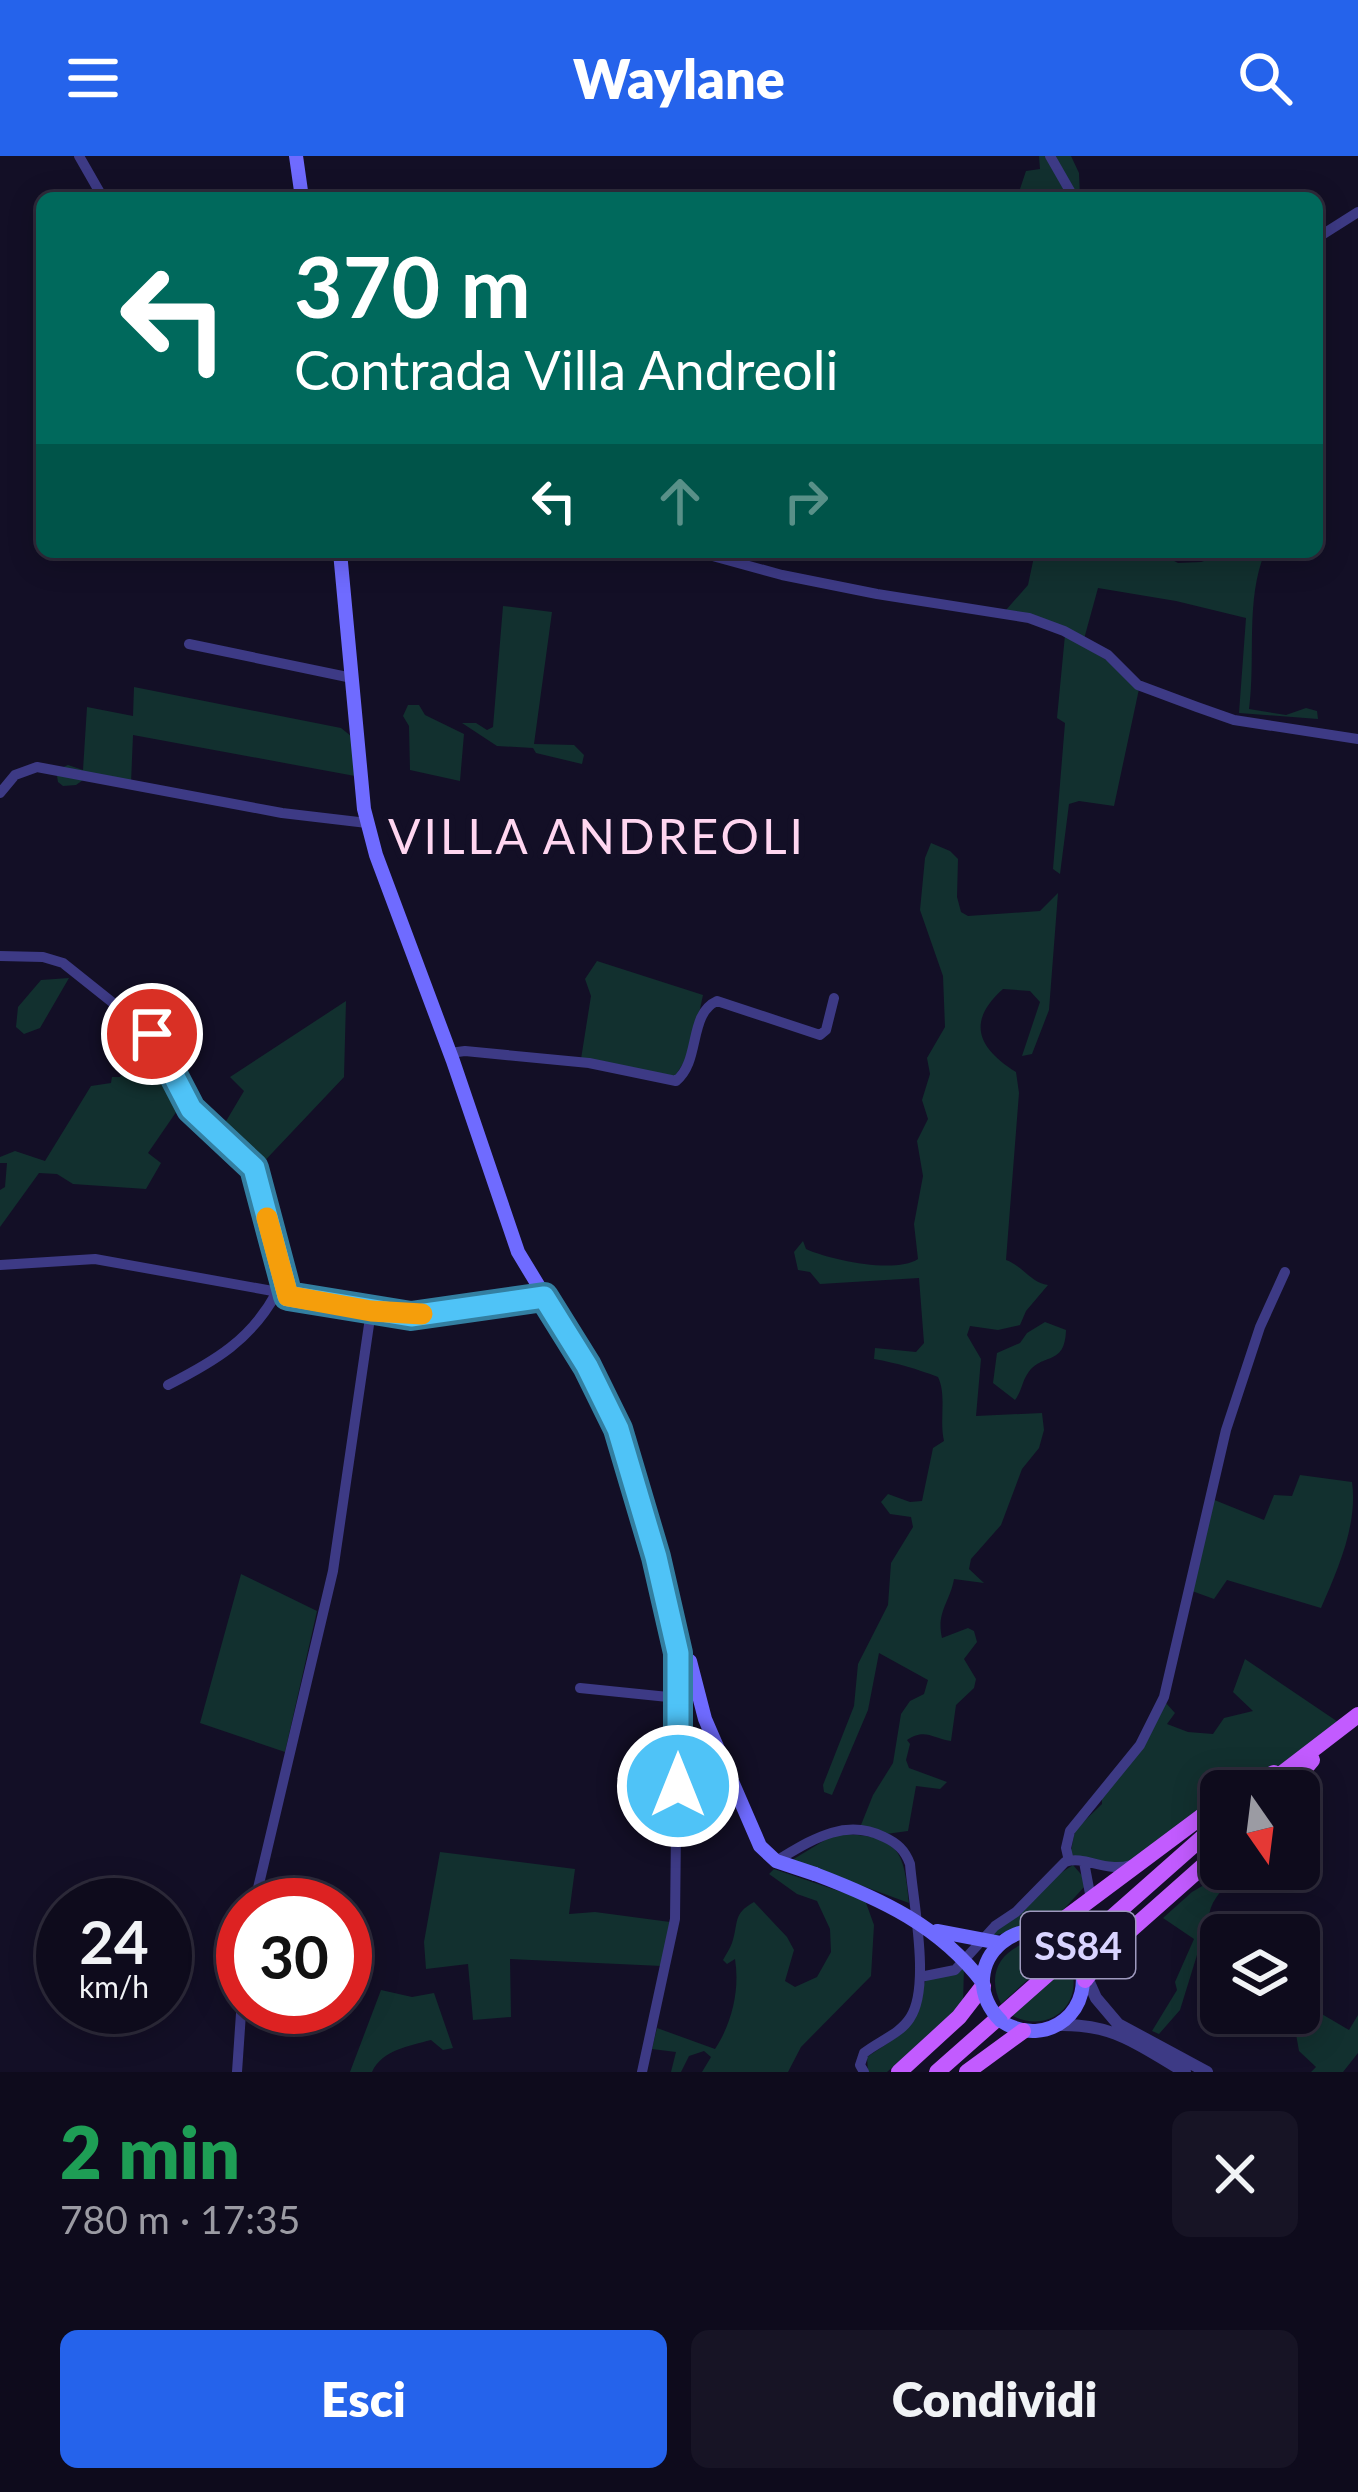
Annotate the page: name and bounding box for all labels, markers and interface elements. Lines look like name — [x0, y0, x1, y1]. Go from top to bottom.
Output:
icon: menu — [60, 45, 126, 111]
icon: search — [1232, 45, 1298, 111]
text: Waylane — [573, 46, 785, 111]
text: 370 m — [294, 235, 531, 336]
icon: left — [96, 240, 252, 396]
text: Contrada Villa Andreoli — [294, 337, 838, 402]
icon: left — [521, 468, 587, 534]
icon: ahead — [647, 468, 713, 534]
icon: right — [773, 468, 839, 534]
district label: VILLA ANDREOLI — [388, 807, 806, 864]
pin — [101, 983, 203, 1085]
icon: arrive — [119, 1001, 185, 1067]
position arrow — [615, 1723, 741, 1849]
north arrow — [1200, 1770, 1320, 1890]
map controls — [1200, 1770, 1320, 2034]
speed limit sign: 30 — [216, 1878, 372, 2034]
text: 24 — [79, 1905, 149, 1977]
road number: SS84 — [1021, 1912, 1135, 1978]
button: layers — [1200, 1914, 1320, 2034]
text: km/h — [79, 1968, 149, 2004]
text: 2 min — [60, 2108, 240, 2194]
button: close — [1172, 2111, 1298, 2237]
text: 780 m · 17:35 — [60, 2196, 300, 2242]
button: Esci — [60, 2330, 667, 2468]
button: Condividi — [691, 2330, 1298, 2468]

